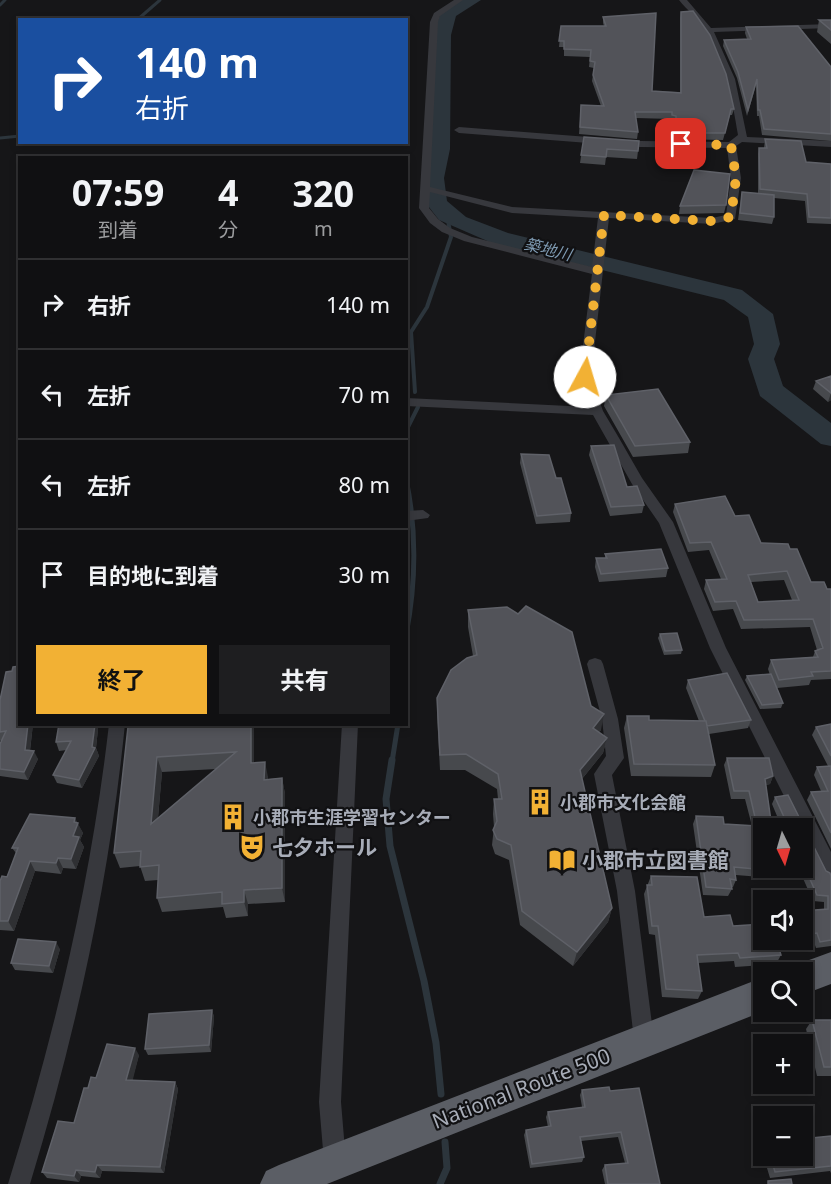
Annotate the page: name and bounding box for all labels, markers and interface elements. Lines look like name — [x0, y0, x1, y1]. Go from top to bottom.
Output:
text: 140 m — [135, 33, 259, 90]
icon: right — [36, 42, 114, 120]
text: 右折 — [135, 89, 189, 126]
pin — [655, 118, 706, 169]
icon: arrive — [664, 127, 697, 160]
text: 07:59 — [72, 168, 164, 217]
text: 4 — [218, 168, 239, 217]
text: 320 — [292, 169, 354, 218]
text: m — [314, 215, 333, 242]
text: 到着 — [98, 216, 138, 243]
text: 分 — [218, 216, 238, 243]
water label: 築地川 — [522, 233, 576, 266]
icon: right — [36, 288, 69, 321]
text: 140 m — [326, 289, 390, 319]
text: 右折 — [87, 290, 131, 320]
position arrow — [553, 345, 617, 409]
icon: left — [36, 378, 69, 411]
text: 70 m — [339, 379, 390, 409]
text: 左折 — [87, 380, 131, 410]
icon: left — [36, 468, 69, 501]
text: 80 m — [339, 469, 390, 499]
text: 左折 — [87, 470, 131, 500]
icon: arrive — [36, 558, 69, 591]
text: 30 m — [339, 559, 390, 589]
text: 目的地に到着 — [87, 560, 219, 590]
button: 終了 — [36, 645, 207, 714]
button: 共有 — [219, 645, 390, 714]
building icon: 小郡市文化会館 — [525, 787, 555, 817]
place label: 小郡市文化会館 — [560, 790, 686, 814]
building icon: 小郡市生涯学習センター — [218, 802, 248, 832]
place label: 小郡市生涯学習センター — [253, 805, 451, 829]
north arrow — [753, 818, 813, 878]
map controls — [753, 818, 813, 1166]
theatre icon: 七夕ホール — [237, 832, 267, 862]
place label: 七夕ホール — [272, 833, 377, 861]
library icon: 小郡市立図書館 — [547, 845, 577, 875]
place label: 小郡市立図書館 — [582, 846, 729, 874]
button: sound — [753, 890, 813, 950]
button: search — [753, 962, 813, 1022]
button: + — [753, 1034, 813, 1094]
street label: National Route 500 — [428, 1041, 614, 1135]
button: − — [753, 1106, 813, 1166]

